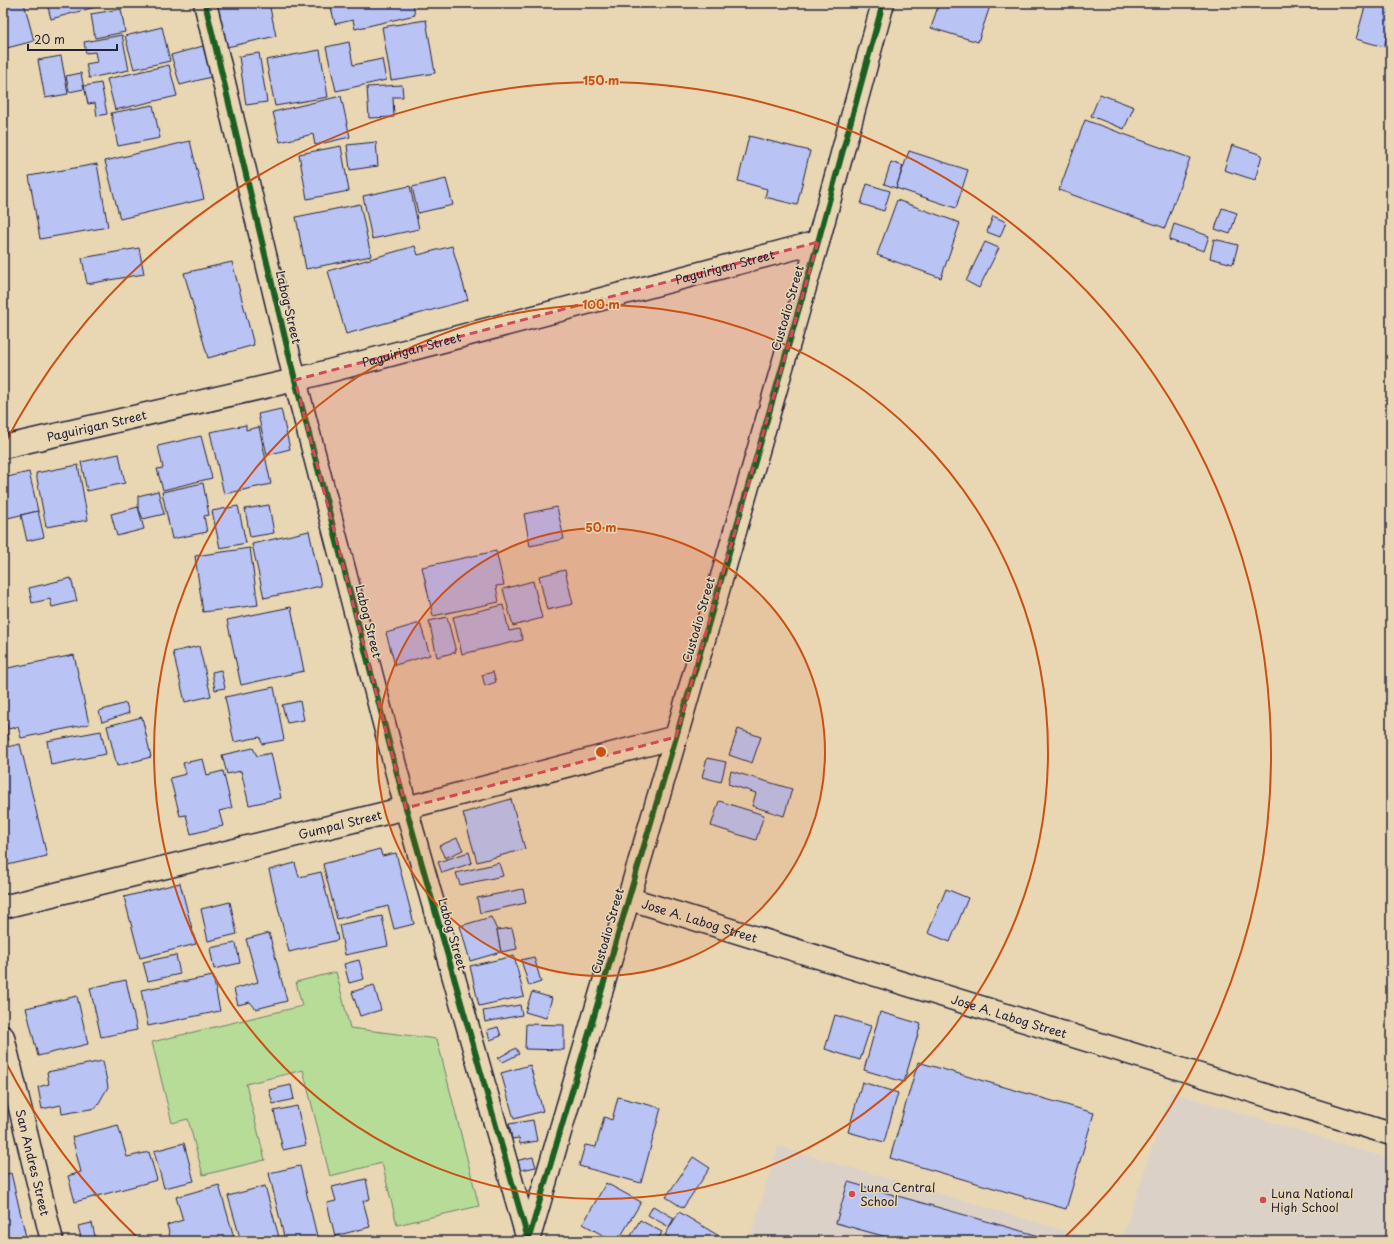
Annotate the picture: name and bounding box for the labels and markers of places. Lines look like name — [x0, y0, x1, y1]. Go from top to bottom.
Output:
centre of rings — [594, 745, 608, 759]
place label: Luna Central School — [860, 1178, 935, 1210]
place label: Luna National High School — [1271, 1184, 1353, 1216]
marker: Luna Central School — [847, 1189, 857, 1199]
marker: Luna National High School — [1258, 1195, 1268, 1205]

